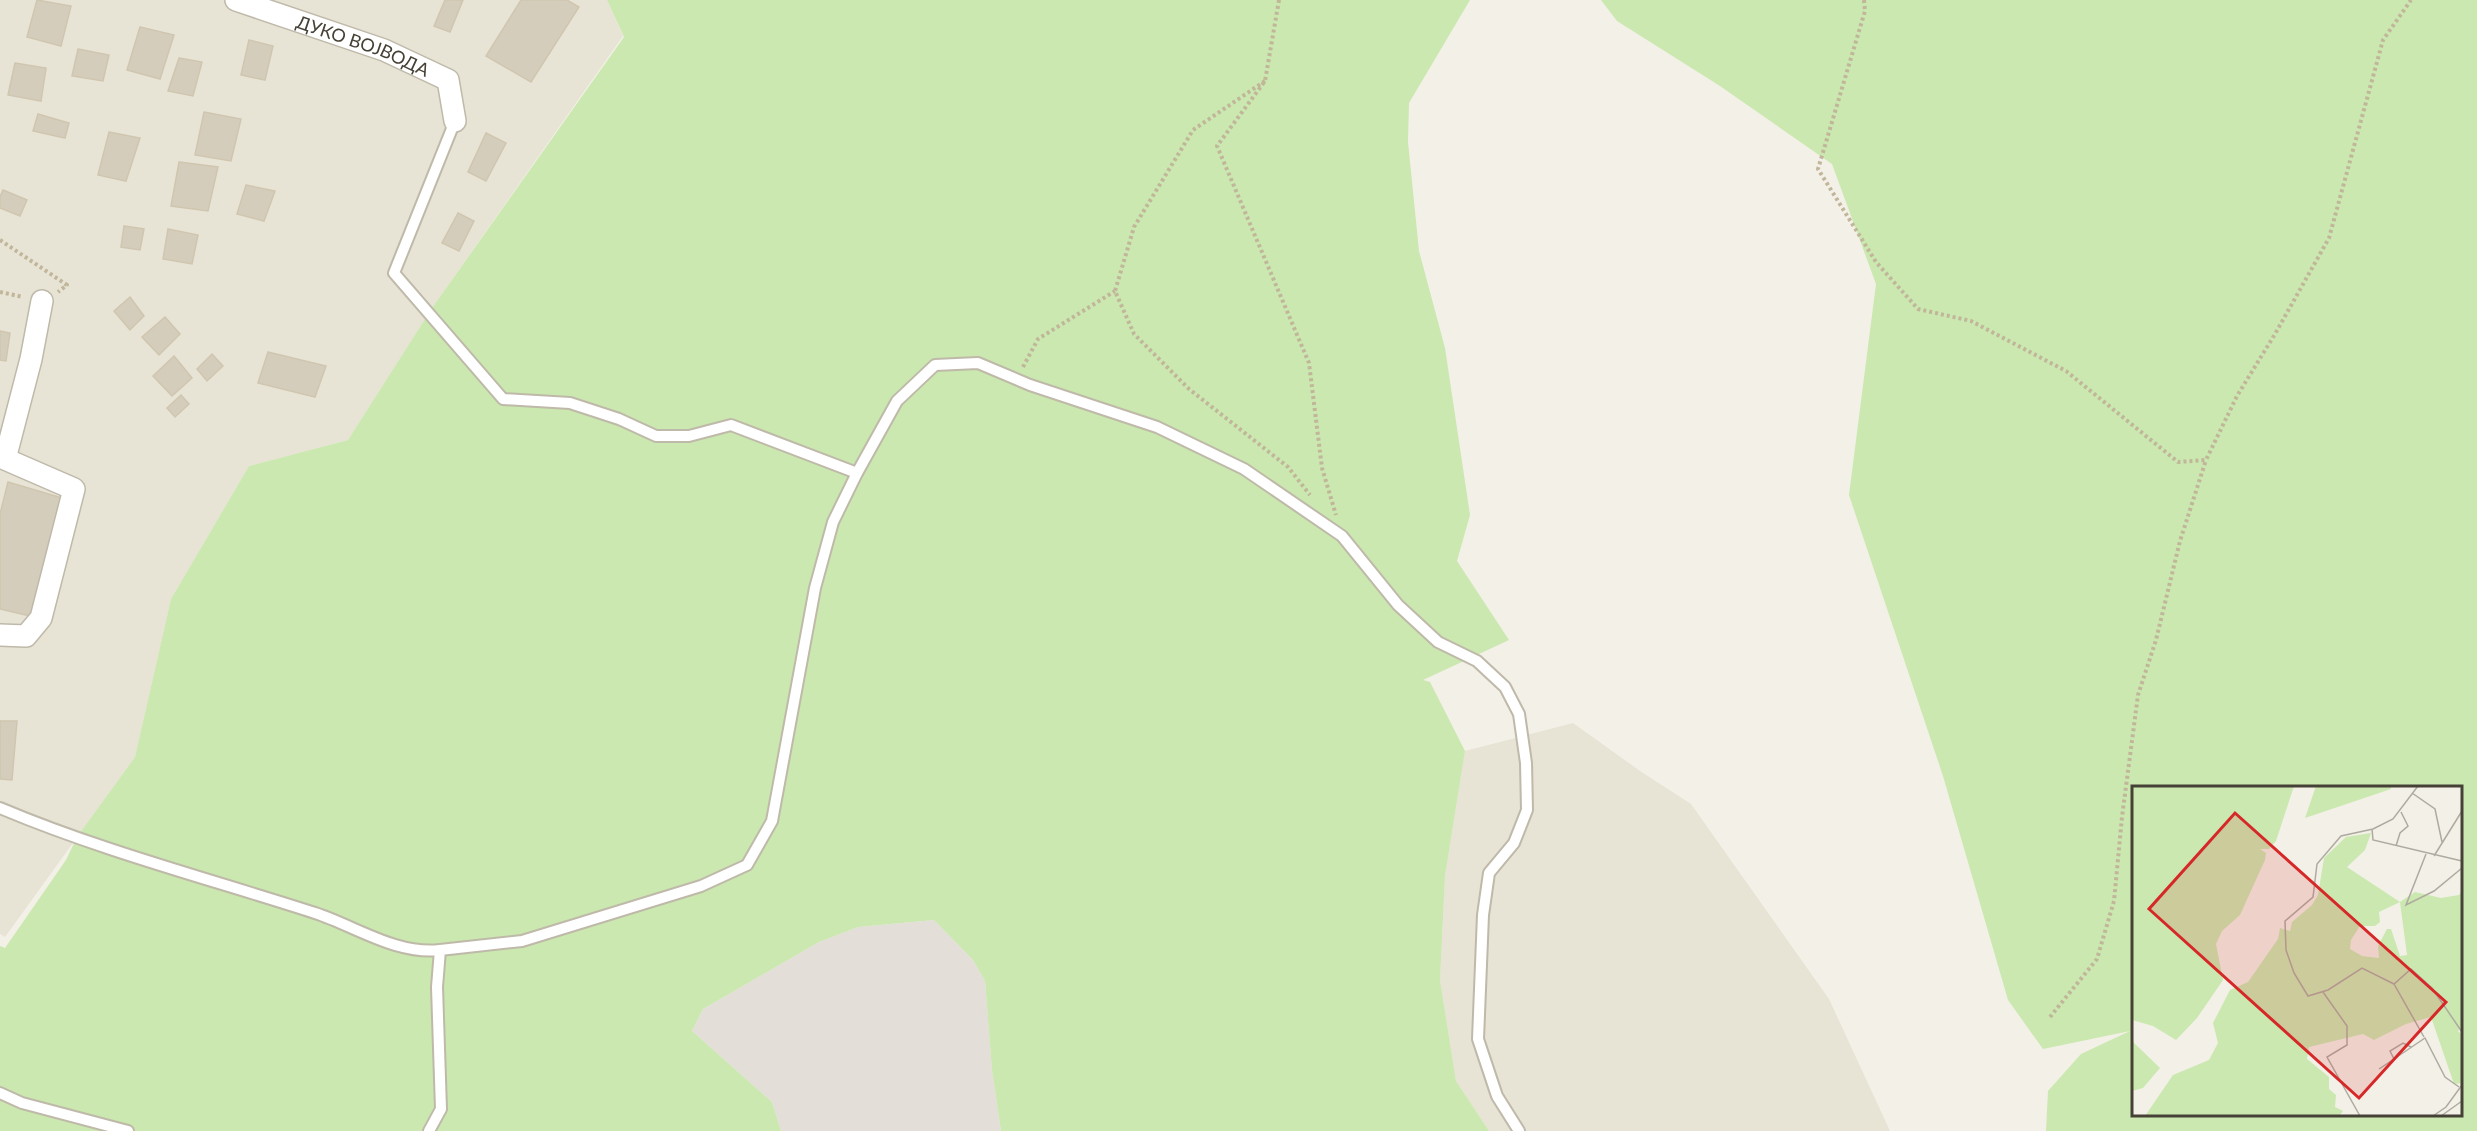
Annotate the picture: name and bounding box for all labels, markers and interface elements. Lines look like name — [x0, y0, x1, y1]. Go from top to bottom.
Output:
street label: ДУКО ВОЈВОДА — [294, 10, 434, 81]
inset map — [2132, 786, 2462, 1116]

